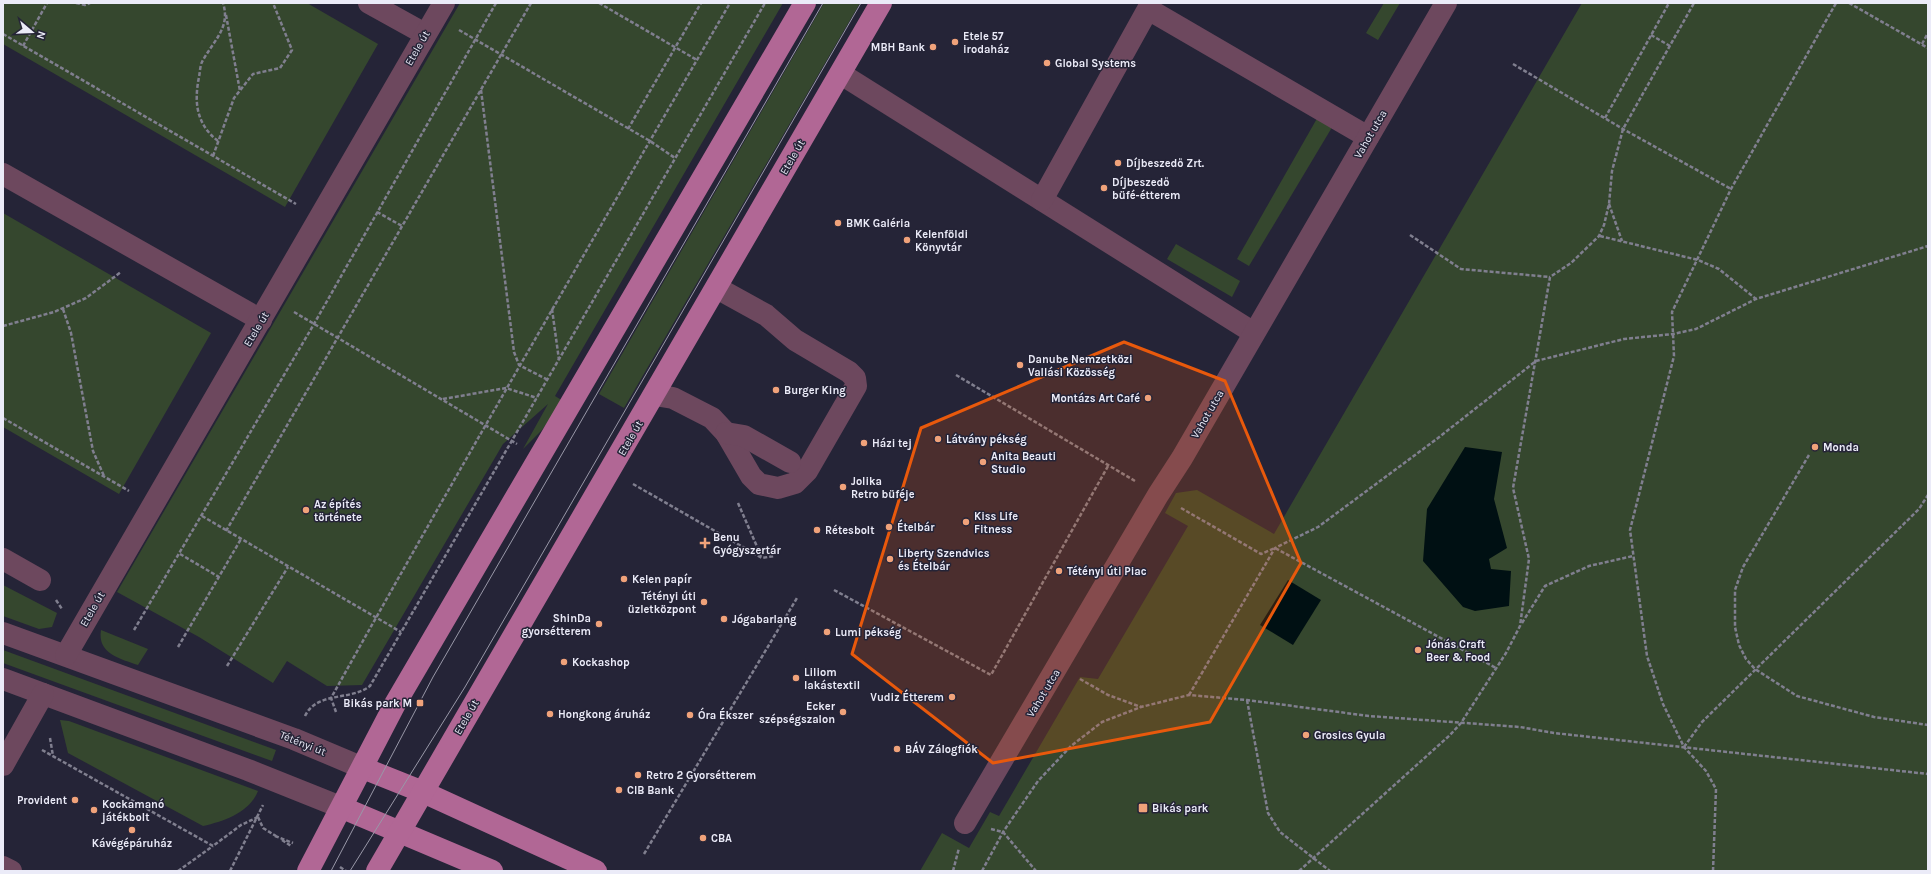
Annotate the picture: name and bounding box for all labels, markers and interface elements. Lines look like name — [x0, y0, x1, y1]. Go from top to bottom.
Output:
north arrow — [12, 12, 52, 52]
street label: Etele út — [402, 28, 433, 68]
text: N — [34, 29, 48, 41]
place label: Etele 57 irodaház — [963, 30, 1009, 56]
marker: Etele 57 irodaház — [950, 37, 960, 47]
place label: MBH Bank — [871, 41, 925, 54]
marker: MBH Bank — [928, 42, 938, 52]
place label: Global Systems — [1055, 57, 1136, 70]
marker: Global Systems — [1042, 58, 1052, 68]
street label: Vahot utca — [1351, 108, 1390, 161]
street label: Etele út — [777, 137, 808, 177]
place label: Díjbeszedő Zrt. — [1126, 157, 1205, 170]
marker: Díjbeszedő Zrt. — [1113, 158, 1123, 168]
place label: Díjbeszedő büfé-étterem — [1112, 176, 1181, 202]
marker: Díjbeszedő büfé-étterem — [1099, 183, 1109, 193]
place label: BMK Galéria — [846, 217, 910, 230]
marker: BMK Galéria — [833, 218, 843, 228]
place label: Kelenföldi Könyvtár — [915, 228, 968, 254]
marker: Kelenföldi Könyvtár — [902, 235, 912, 245]
street label: Etele út — [241, 310, 272, 349]
place label: Danube Nemzetközi Vallási Közösség — [1028, 353, 1133, 379]
marker: Danube Nemzetközi Vallási Közösség — [1015, 360, 1025, 370]
place label: Burger King — [784, 384, 846, 397]
marker: Burger King — [771, 385, 781, 395]
street label: Vahot utca — [1188, 388, 1227, 441]
place label: Montázs Art Café — [1051, 392, 1140, 405]
marker: Montázs Art Café — [1143, 393, 1153, 403]
street label: Etele út — [615, 418, 646, 458]
place label: Látvány pékség — [946, 433, 1027, 446]
marker: Látvány pékség — [933, 434, 943, 444]
place label: Házi tej — [872, 437, 912, 450]
marker: Házi tej — [859, 438, 869, 448]
place label: Monda — [1823, 441, 1859, 454]
marker: Monda — [1810, 442, 1820, 452]
place label: Anita Beauti Studio — [991, 450, 1056, 476]
marker: Anita Beauti Studio — [978, 457, 988, 467]
place label: Jolika Retro büféje — [851, 475, 915, 501]
marker: Jolika Retro büféje — [838, 482, 848, 492]
place label: Az építés története — [314, 498, 362, 524]
marker: Az építés története — [301, 505, 311, 515]
place label: Kiss Life Fitness — [974, 510, 1018, 536]
marker: Kiss Life Fitness — [961, 517, 971, 527]
place label: Ételbár — [897, 519, 935, 534]
marker: Ételbár — [884, 522, 894, 532]
place label: Rétesbolt — [825, 524, 875, 537]
marker: Rétesbolt — [812, 525, 822, 535]
place label: Benu Gyógyszertár — [713, 531, 781, 557]
marker: Benu Gyógyszertár — [700, 538, 710, 548]
place label: Liberty Szendvics és Ételbár — [898, 547, 990, 573]
marker: Liberty Szendvics és Ételbár — [885, 554, 895, 564]
place label: Tétényi úti Piac — [1067, 565, 1147, 578]
marker: Tétényi úti Piac — [1054, 566, 1064, 576]
place label: Kelen papír — [632, 573, 692, 586]
marker: Kelen papír — [619, 574, 629, 584]
street label: Etele út — [77, 589, 108, 629]
place label: Tétényi úti üzletközpont — [628, 590, 697, 616]
marker: Tétényi úti üzletközpont — [699, 597, 709, 607]
place label: ShinDa gyorsétterem — [522, 612, 591, 638]
place label: Jógabarlang — [732, 613, 797, 626]
marker: Jógabarlang — [719, 614, 729, 624]
marker: ShinDa gyorsétterem — [594, 619, 604, 629]
place label: Lumi pékség — [835, 626, 902, 639]
marker: Lumi pékség — [822, 627, 832, 637]
place label: Jónás Craft Beer & Food — [1426, 638, 1490, 664]
marker: Jónás Craft Beer & Food — [1413, 645, 1423, 655]
place label: Kockashop — [572, 656, 630, 669]
marker: Kockashop — [559, 657, 569, 667]
place label: Liliom lakástextil — [804, 666, 860, 692]
street label: Vahot utca — [1024, 667, 1063, 720]
marker: Liliom lakástextil — [791, 673, 801, 683]
place label: Vudiz Étterem — [870, 689, 944, 704]
marker: Vudiz Étterem — [947, 692, 957, 702]
place label: Bikás park M — [343, 697, 412, 710]
street label: Etele út — [451, 697, 482, 737]
marker: Bikás park M — [415, 698, 425, 708]
place label: Ecker szépségszalon — [759, 700, 836, 726]
place label: Óra Ékszer — [698, 707, 754, 722]
marker: Ecker szépségszalon — [838, 707, 848, 717]
place label: Hongkong áruház — [558, 708, 650, 721]
marker: Hongkong áruház — [545, 709, 555, 719]
marker: Óra Ékszer — [685, 710, 695, 720]
street label: Tétényi út — [278, 728, 328, 759]
place label: Grosics Gyula — [1314, 729, 1385, 742]
marker: Grosics Gyula — [1301, 730, 1311, 740]
place label: BÁV Zálogfiók — [905, 741, 978, 756]
marker: BÁV Zálogfiók — [892, 744, 902, 754]
place label: Retro 2 Gyorsétterem — [646, 769, 756, 782]
marker: Retro 2 Gyorsétterem — [633, 770, 643, 780]
place label: CIB Bank — [627, 784, 675, 797]
marker: CIB Bank — [614, 785, 624, 795]
place label: Provident — [17, 794, 68, 807]
marker: Provident — [70, 795, 80, 805]
place label: Kockamanó játékbolt — [101, 798, 164, 824]
marker: Bikás park — [1137, 802, 1149, 814]
place label: Bikás park — [1152, 802, 1209, 815]
marker: Kockamanó játékbolt — [89, 805, 99, 815]
marker: Kávégépáruház — [127, 825, 137, 835]
place label: CBA — [711, 832, 732, 845]
marker: CBA — [698, 833, 708, 843]
place label: Kávégépáruház — [92, 837, 172, 850]

